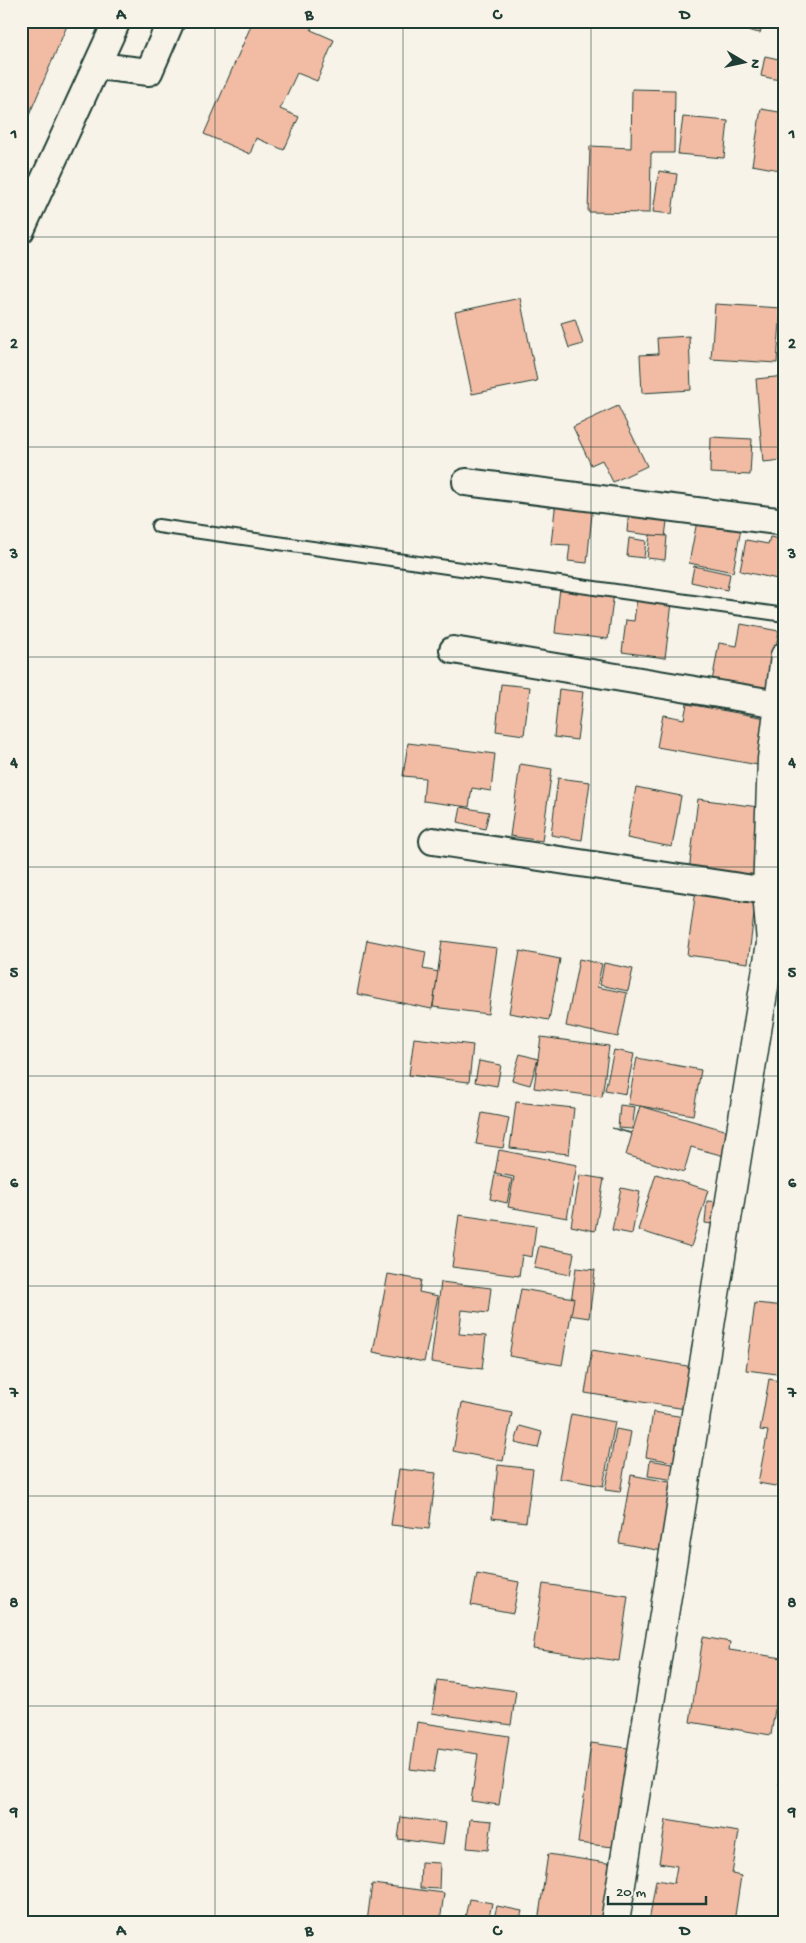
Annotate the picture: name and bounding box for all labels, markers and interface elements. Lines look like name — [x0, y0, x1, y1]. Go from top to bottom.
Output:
text: A — [115, 7, 127, 26]
text: B — [304, 7, 314, 26]
text: C — [492, 7, 503, 26]
text: D — [678, 7, 691, 26]
north arrow — [718, 38, 768, 88]
text: N — [745, 58, 763, 69]
text: 1 — [10, 126, 17, 145]
text: 1 — [788, 126, 795, 145]
text: 2 — [10, 336, 18, 355]
text: 2 — [788, 336, 796, 355]
text: 3 — [9, 546, 18, 565]
text: 3 — [787, 546, 796, 565]
text: 4 — [9, 755, 18, 774]
text: 4 — [787, 755, 796, 774]
text: 5 — [10, 965, 19, 984]
text: 5 — [788, 965, 797, 984]
text: 6 — [10, 1175, 19, 1194]
text: 6 — [788, 1175, 797, 1194]
text: 7 — [9, 1385, 19, 1404]
text: 7 — [787, 1385, 797, 1404]
text: 8 — [10, 1595, 19, 1614]
text: 8 — [788, 1595, 797, 1614]
text: 9 — [9, 1804, 18, 1823]
text: 9 — [787, 1804, 796, 1823]
scale bar — [608, 1873, 706, 1905]
text: 20 m — [616, 1884, 646, 1902]
text: A — [115, 1923, 127, 1942]
text: B — [304, 1923, 314, 1942]
text: C — [492, 1923, 503, 1942]
text: D — [678, 1923, 691, 1942]

